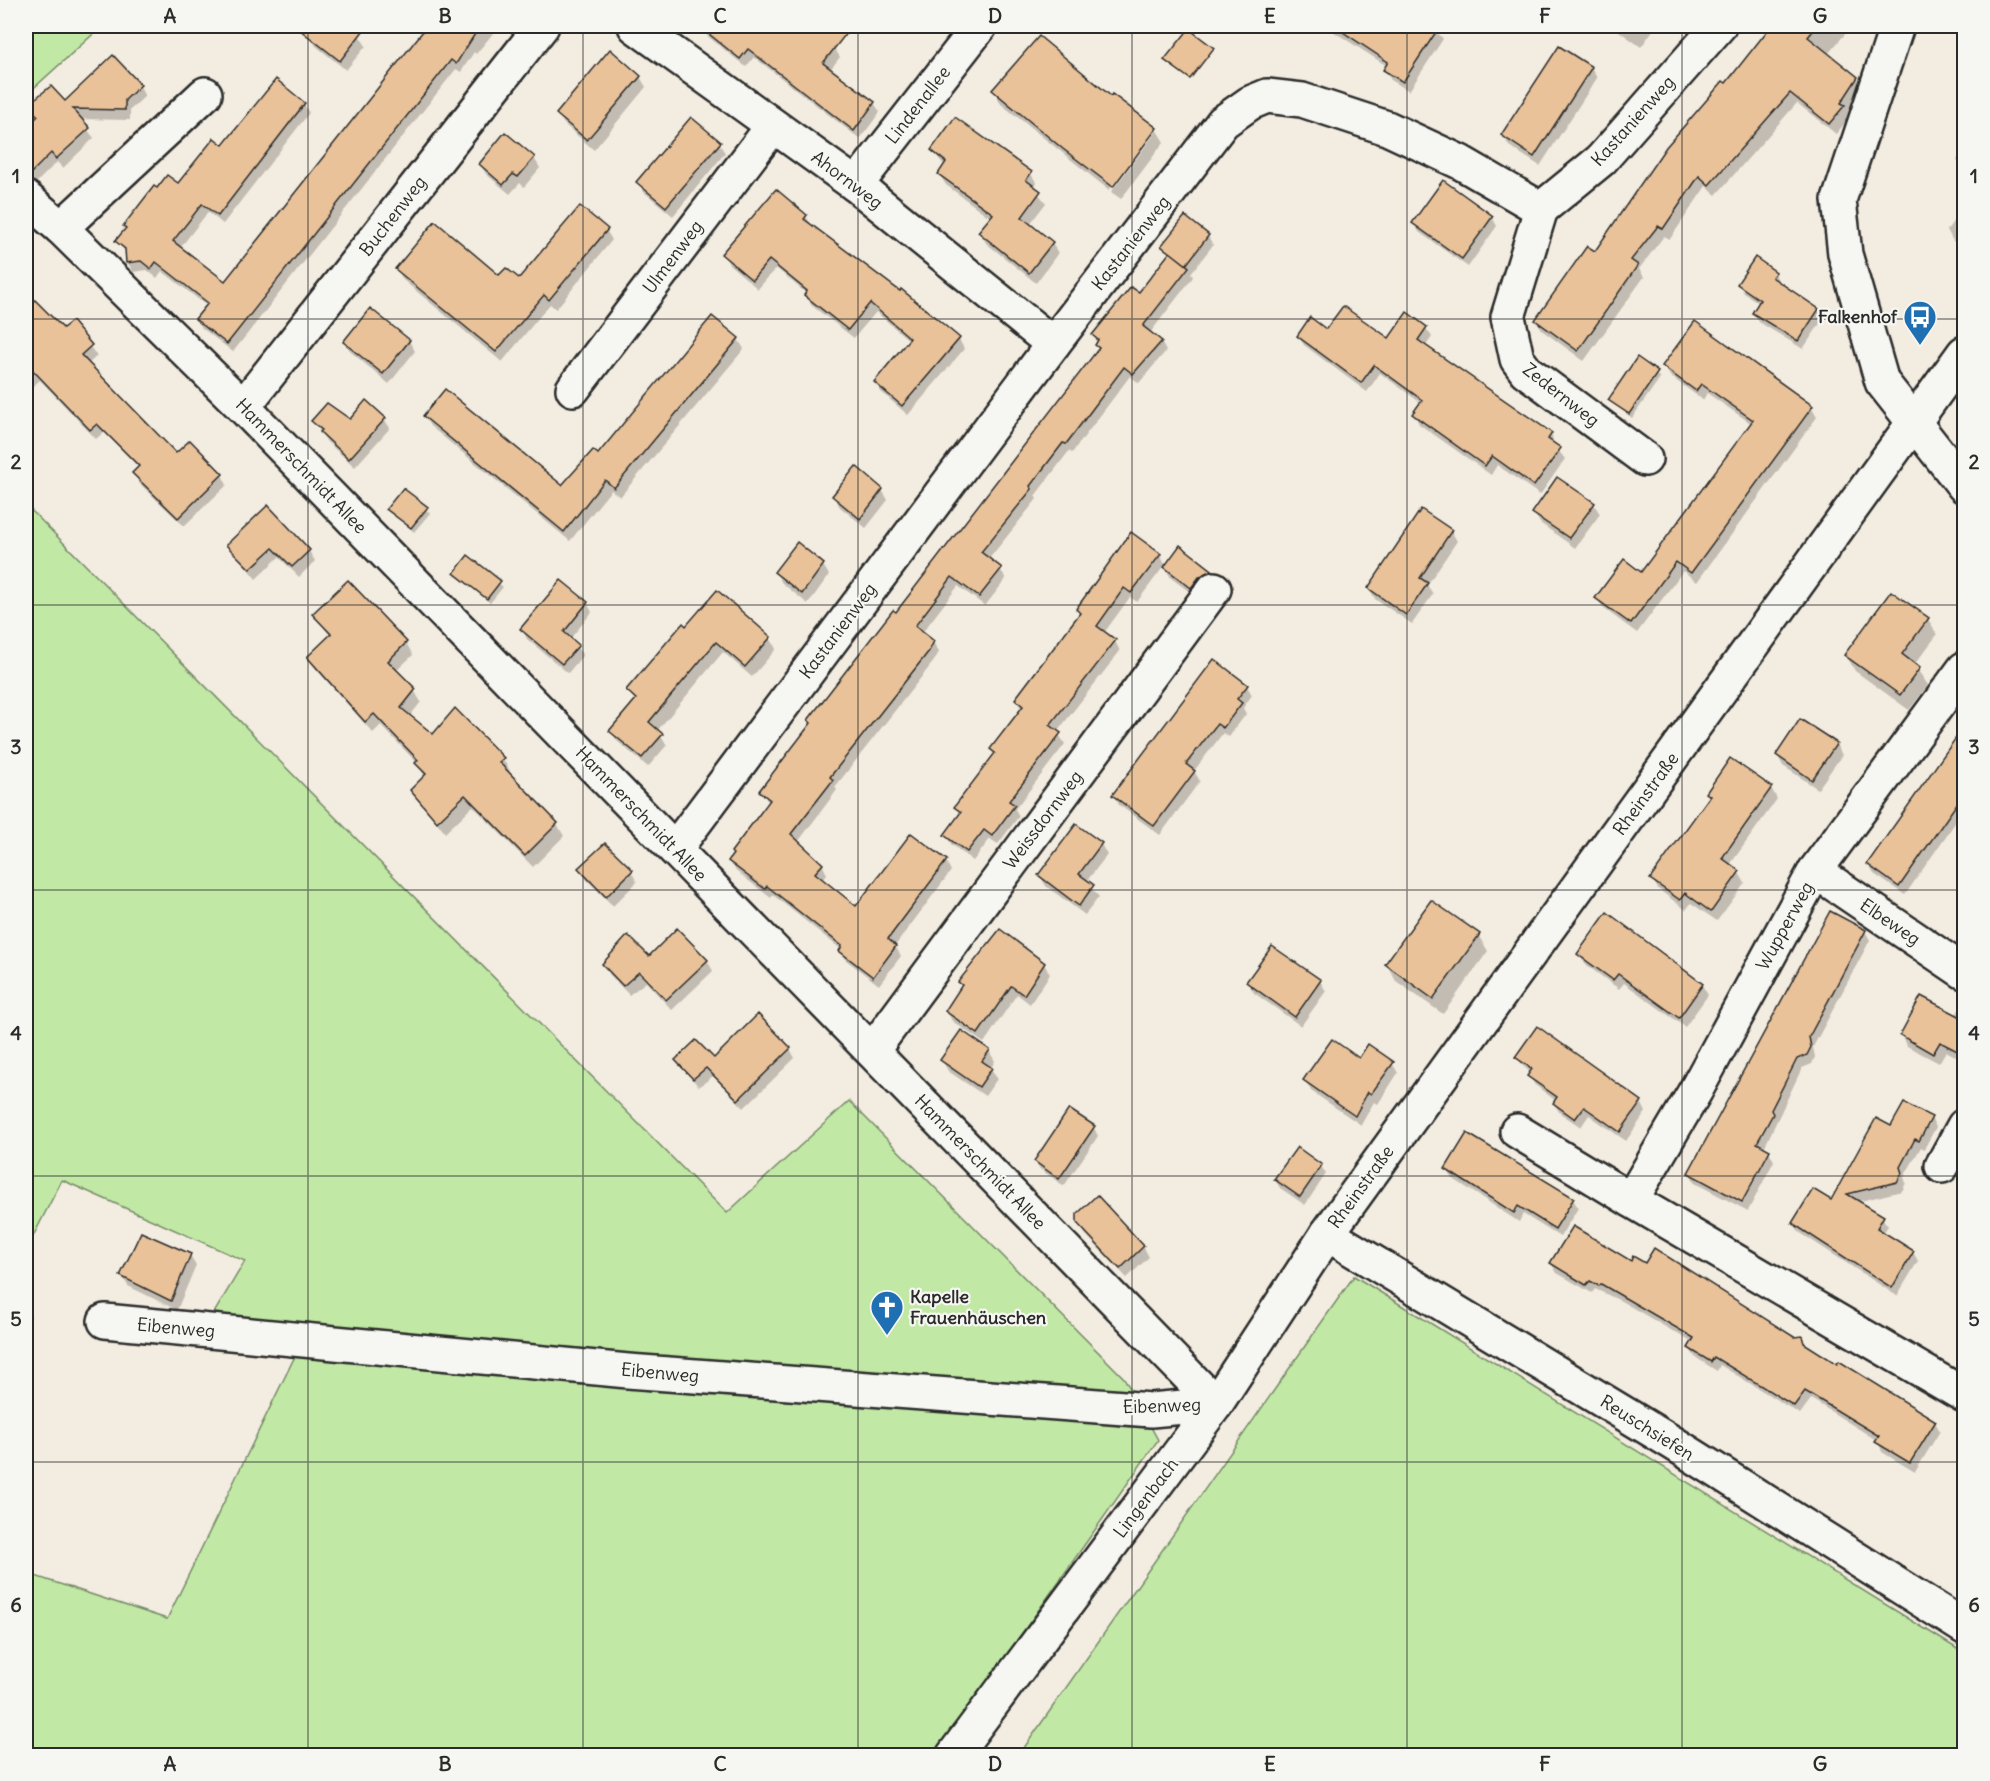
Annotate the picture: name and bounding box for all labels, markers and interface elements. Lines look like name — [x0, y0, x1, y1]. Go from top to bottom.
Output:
text: A — [164, 3, 177, 28]
text: B — [438, 3, 452, 28]
text: C — [713, 3, 727, 28]
text: D — [988, 3, 1002, 28]
text: E — [1264, 3, 1276, 28]
text: F — [1539, 3, 1551, 28]
text: G — [1813, 3, 1827, 28]
street label: Lindenallee — [880, 61, 955, 148]
street label: Kastanienweg — [1586, 71, 1679, 171]
street label: Ahornweg — [807, 145, 888, 214]
text: 1 — [12, 163, 20, 188]
text: 1 — [1970, 163, 1978, 188]
street label: Buchenweg — [354, 171, 431, 260]
street label: Kastanienweg — [1086, 191, 1175, 295]
street label: Ulmenweg — [638, 215, 708, 298]
bus stop icon: Falkenhof — [1902, 299, 1938, 346]
place label: Falkenhof — [1818, 305, 1898, 328]
street label: Zedernweg — [1518, 358, 1604, 432]
street label: Hammerschmidt Allee — [231, 393, 372, 538]
text: 2 — [11, 449, 22, 474]
text: 2 — [1969, 449, 1980, 474]
street label: Kastanienweg — [794, 578, 881, 683]
text: 3 — [10, 734, 22, 759]
text: 3 — [1968, 734, 1980, 759]
street label: Hammerschmidt Allee — [571, 741, 712, 886]
street label: Rheinstraße — [1608, 748, 1683, 840]
street label: Weissdornweg — [998, 766, 1087, 874]
street label: Wupperweg — [1751, 877, 1818, 974]
street label: Elbeweg — [1856, 893, 1925, 950]
text: 4 — [10, 1020, 22, 1045]
text: 4 — [1968, 1020, 1980, 1045]
street label: Hammerschmidt Allee — [910, 1089, 1051, 1234]
street label: Rheinstraße — [1323, 1141, 1398, 1233]
place label: Kapelle Frauenhäuschen — [910, 1285, 1047, 1329]
church icon: Kapelle Frauenhäuschen — [869, 1289, 905, 1336]
text: 5 — [10, 1306, 22, 1331]
text: 5 — [1968, 1306, 1980, 1331]
street label: Eibenweg — [136, 1313, 216, 1342]
street label: Eibenweg — [620, 1358, 700, 1387]
street label: Reuschsiefen — [1596, 1390, 1699, 1466]
street label: Eibenweg — [1122, 1393, 1202, 1418]
street label: Lingenbach — [1108, 1453, 1183, 1542]
text: 6 — [10, 1592, 22, 1617]
text: 6 — [1968, 1592, 1980, 1617]
text: A — [164, 1751, 177, 1776]
text: B — [438, 1751, 452, 1776]
text: C — [713, 1751, 727, 1776]
text: D — [988, 1751, 1002, 1776]
text: E — [1264, 1751, 1276, 1776]
text: F — [1539, 1751, 1551, 1776]
text: G — [1813, 1751, 1827, 1776]

